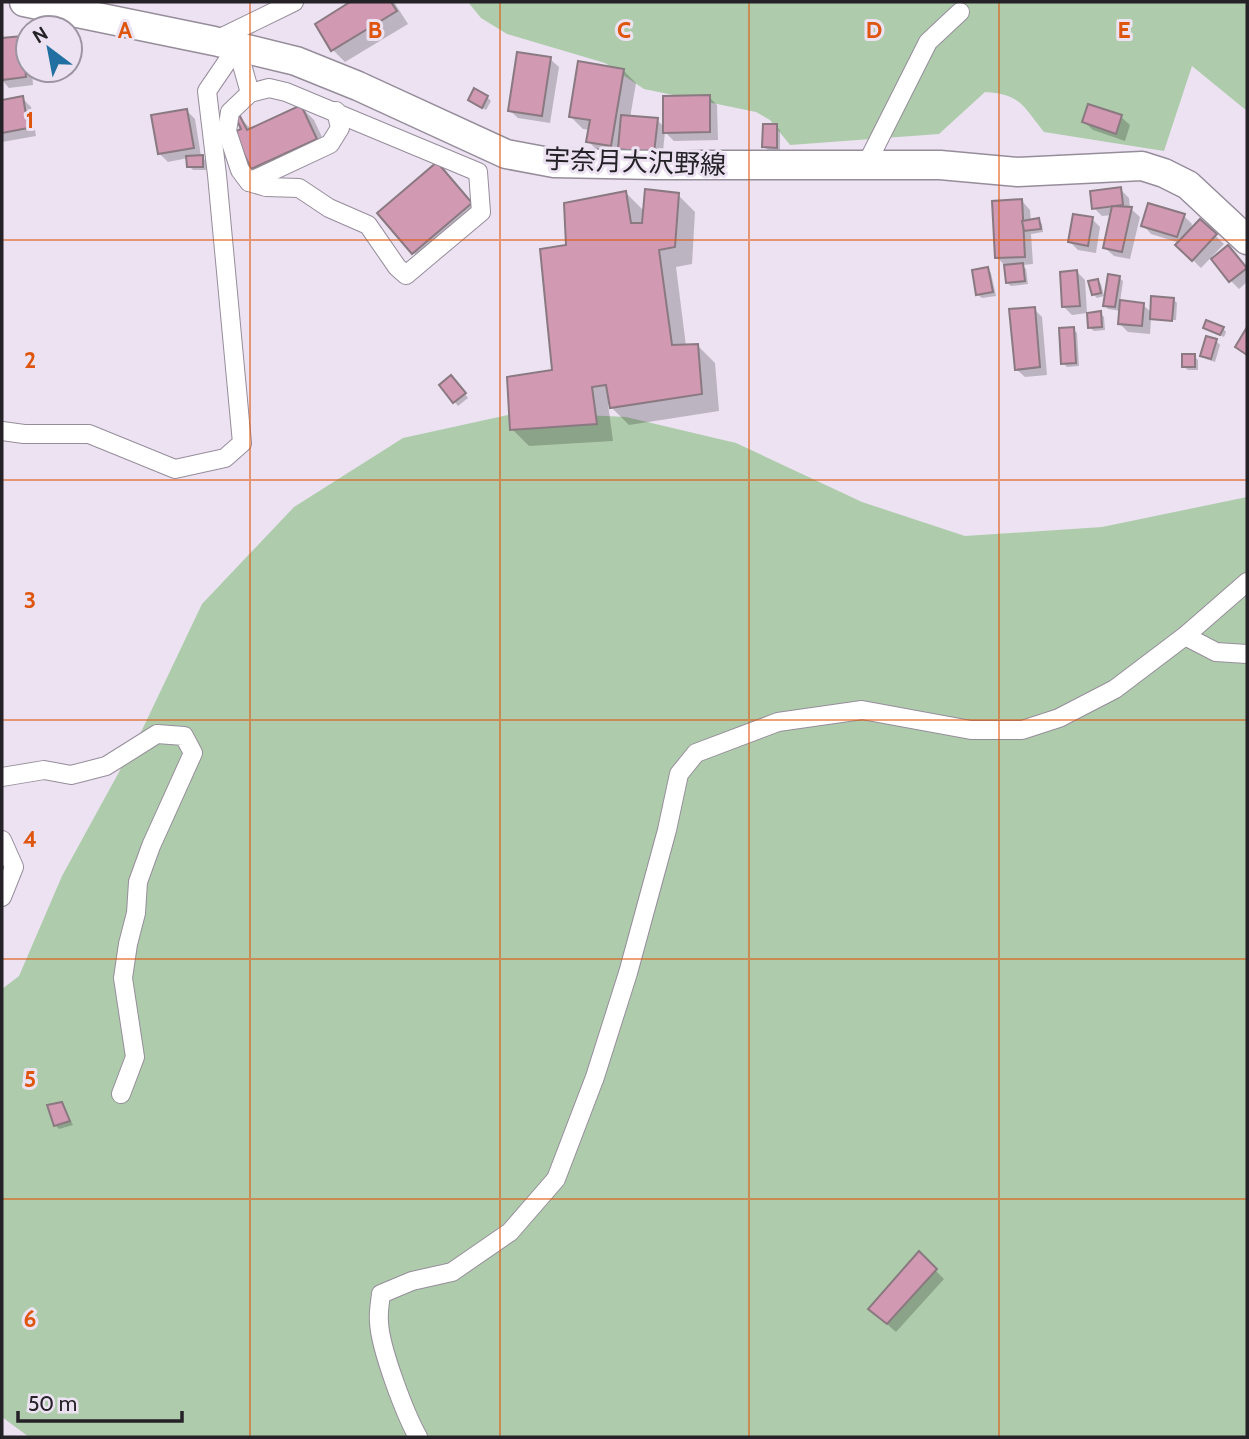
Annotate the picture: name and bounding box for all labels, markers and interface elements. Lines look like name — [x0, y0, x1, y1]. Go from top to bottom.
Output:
north arrow — [14, 14, 84, 84]
text: A — [118, 16, 133, 44]
text: B — [368, 16, 382, 44]
text: C — [617, 16, 631, 44]
text: D — [866, 16, 882, 44]
text: E — [1117, 16, 1131, 44]
text: N — [28, 22, 52, 48]
text: 1 — [26, 106, 34, 134]
street label: 宇奈月大沢野線 — [543, 143, 727, 181]
text: 2 — [24, 346, 36, 374]
text: 3 — [24, 586, 36, 614]
text: 4 — [23, 825, 37, 853]
text: 5 — [24, 1065, 36, 1093]
text: 6 — [24, 1305, 36, 1333]
scale bar — [18, 1380, 182, 1424]
text: 50 m — [28, 1391, 77, 1416]

